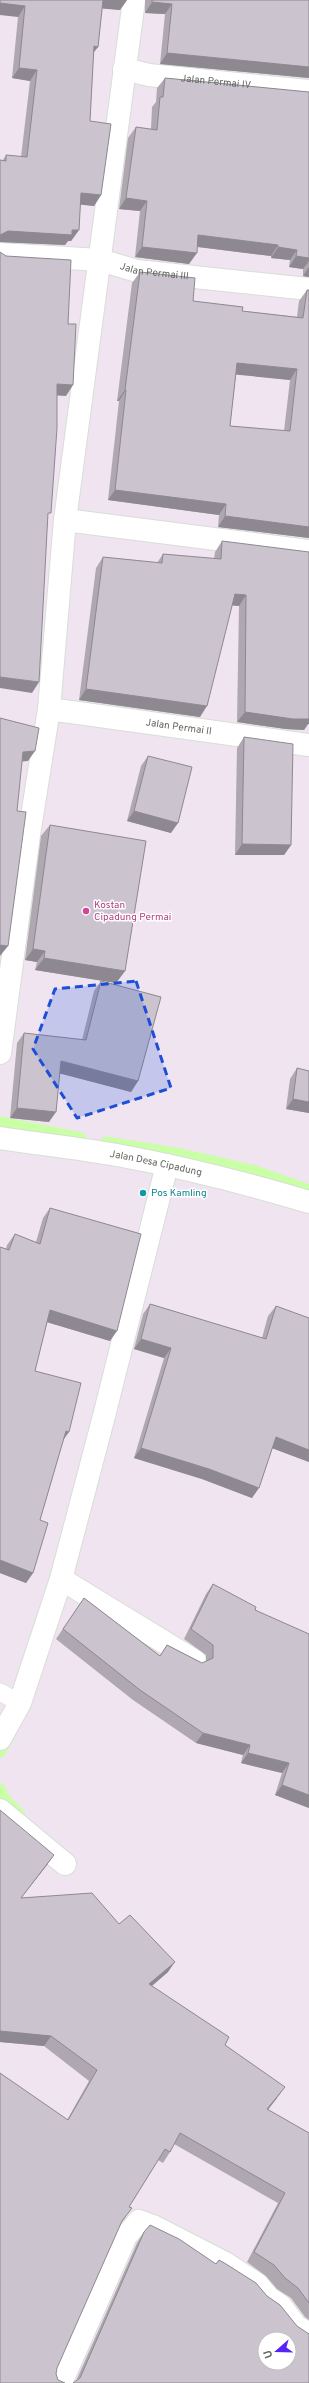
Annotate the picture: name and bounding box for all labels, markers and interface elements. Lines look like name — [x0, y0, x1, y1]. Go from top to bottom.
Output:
street label: Jalan Permai IV — [180, 72, 252, 92]
street label: Jalan Permai III — [118, 260, 189, 283]
street label: Jalan Permai II — [145, 716, 213, 738]
place label: Kostan Cipadung Permai — [94, 899, 171, 924]
marker: Kostan Cipadung Permai — [81, 906, 91, 916]
street label: Jalan Desa Cipadung — [109, 1147, 203, 1179]
place label: Pos Kamling — [151, 1187, 207, 1200]
marker: Pos Kamling — [138, 1188, 148, 1198]
north arrow — [257, 2331, 297, 2371]
text: U — [261, 2348, 276, 2360]

